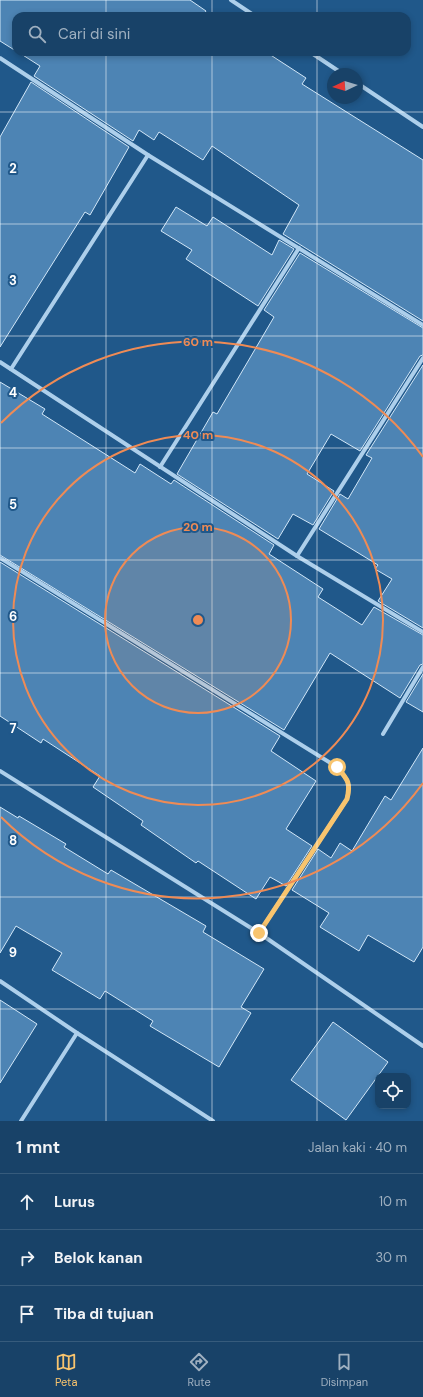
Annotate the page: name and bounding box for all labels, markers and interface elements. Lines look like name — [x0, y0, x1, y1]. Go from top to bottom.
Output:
search box — [12, 12, 411, 56]
icon: search — [26, 23, 48, 45]
text: Cari di sini — [58, 24, 130, 44]
north arrow — [327, 68, 363, 104]
text: 2 — [9, 160, 17, 177]
text: 3 — [9, 272, 17, 289]
text: 60 m — [183, 334, 213, 350]
text: 4 — [9, 384, 17, 401]
text: 40 m — [183, 427, 213, 443]
text: 5 — [9, 496, 17, 513]
text: 20 m — [183, 519, 213, 535]
text: 6 — [9, 608, 17, 625]
centre of rings — [191, 613, 205, 627]
text: 7 — [10, 720, 17, 737]
route start — [328, 758, 346, 776]
text: 8 — [9, 832, 17, 849]
route end — [250, 924, 268, 942]
text: 9 — [9, 944, 17, 961]
map controls — [375, 1073, 411, 1109]
button: locate — [375, 1073, 411, 1109]
text: 1 mnt — [16, 1136, 60, 1158]
text: Jalan kaki · 40 m — [308, 1139, 407, 1156]
icon: ahead — [16, 1191, 38, 1213]
text: Lurus — [54, 1192, 95, 1212]
text: 10 m — [379, 1193, 407, 1210]
icon: right — [16, 1247, 38, 1269]
text: Belok kanan — [54, 1248, 142, 1268]
text: 30 m — [375, 1249, 407, 1266]
icon: arrive — [16, 1303, 38, 1325]
text: Tiba di tujuan — [54, 1304, 154, 1324]
tab: Peta — [55, 1351, 77, 1389]
tab: Rute — [187, 1351, 211, 1389]
tab: Disimpan — [321, 1351, 368, 1389]

